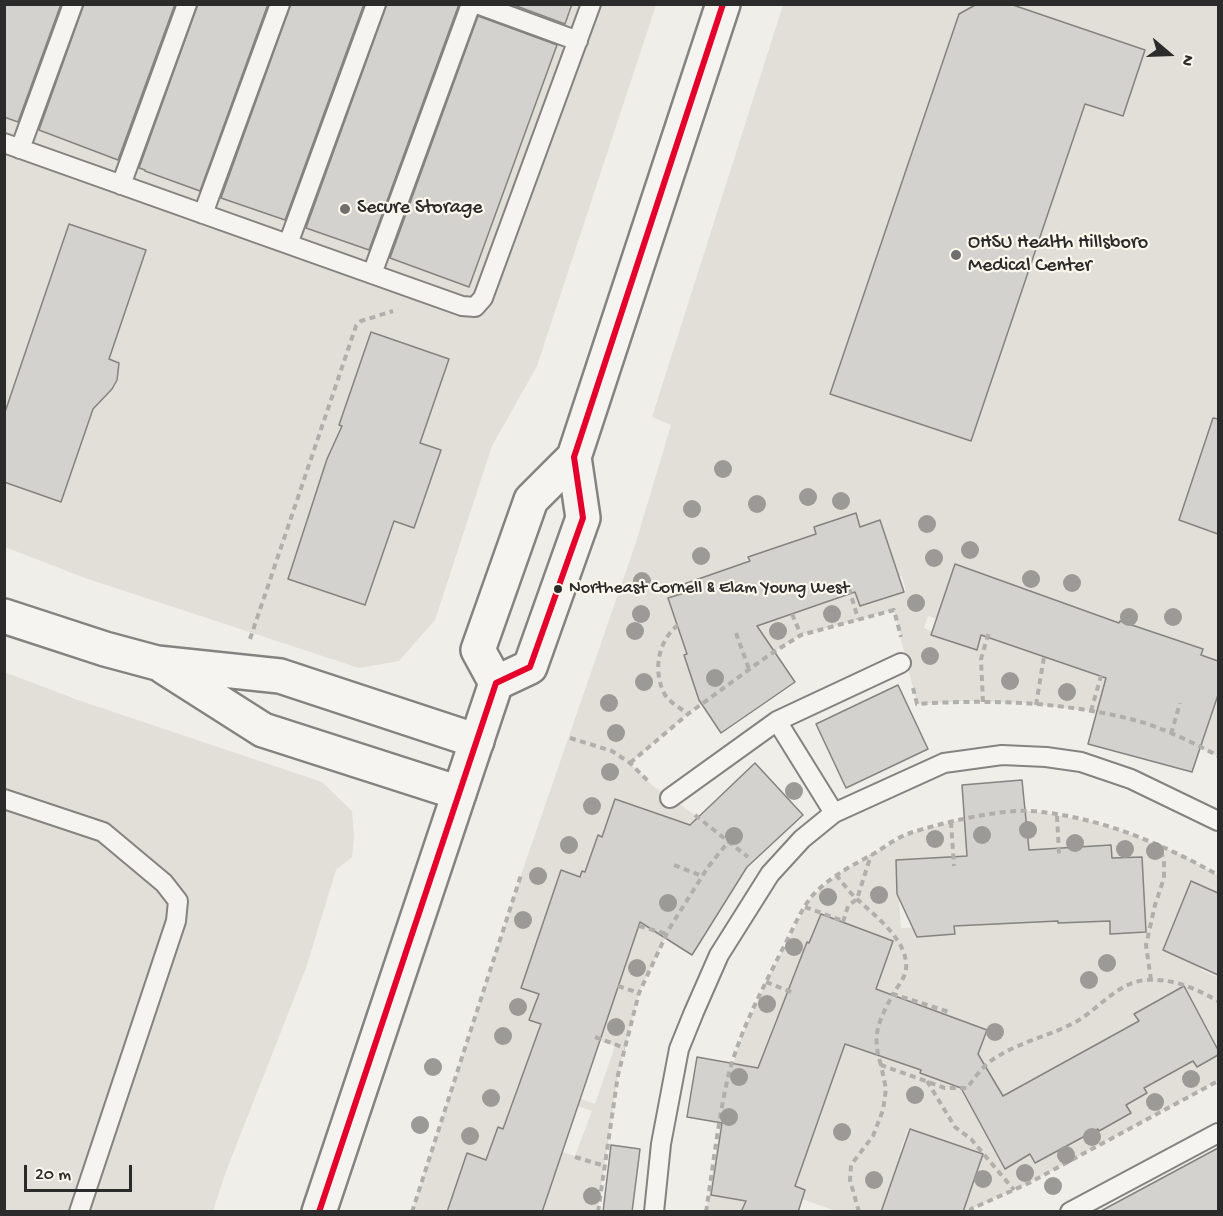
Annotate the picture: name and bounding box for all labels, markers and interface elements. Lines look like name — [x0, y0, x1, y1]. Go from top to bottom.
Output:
north arrow — [1139, 24, 1199, 84]
text: N — [1176, 52, 1197, 68]
place label: Secure Storage — [357, 197, 483, 221]
marker: Secure Storage — [338, 202, 352, 216]
place label: OHSU Health Hillsboro Medical Center — [968, 232, 1148, 279]
marker: OHSU Health Hillsboro Medical Center — [949, 248, 963, 262]
place label: Northeast Cornell & Elam Young West — [569, 578, 849, 600]
marker: Northeast Cornell & Elam Young West — [552, 583, 564, 595]
scale bar — [27, 1153, 135, 1191]
text: 20 m — [35, 1165, 71, 1186]

